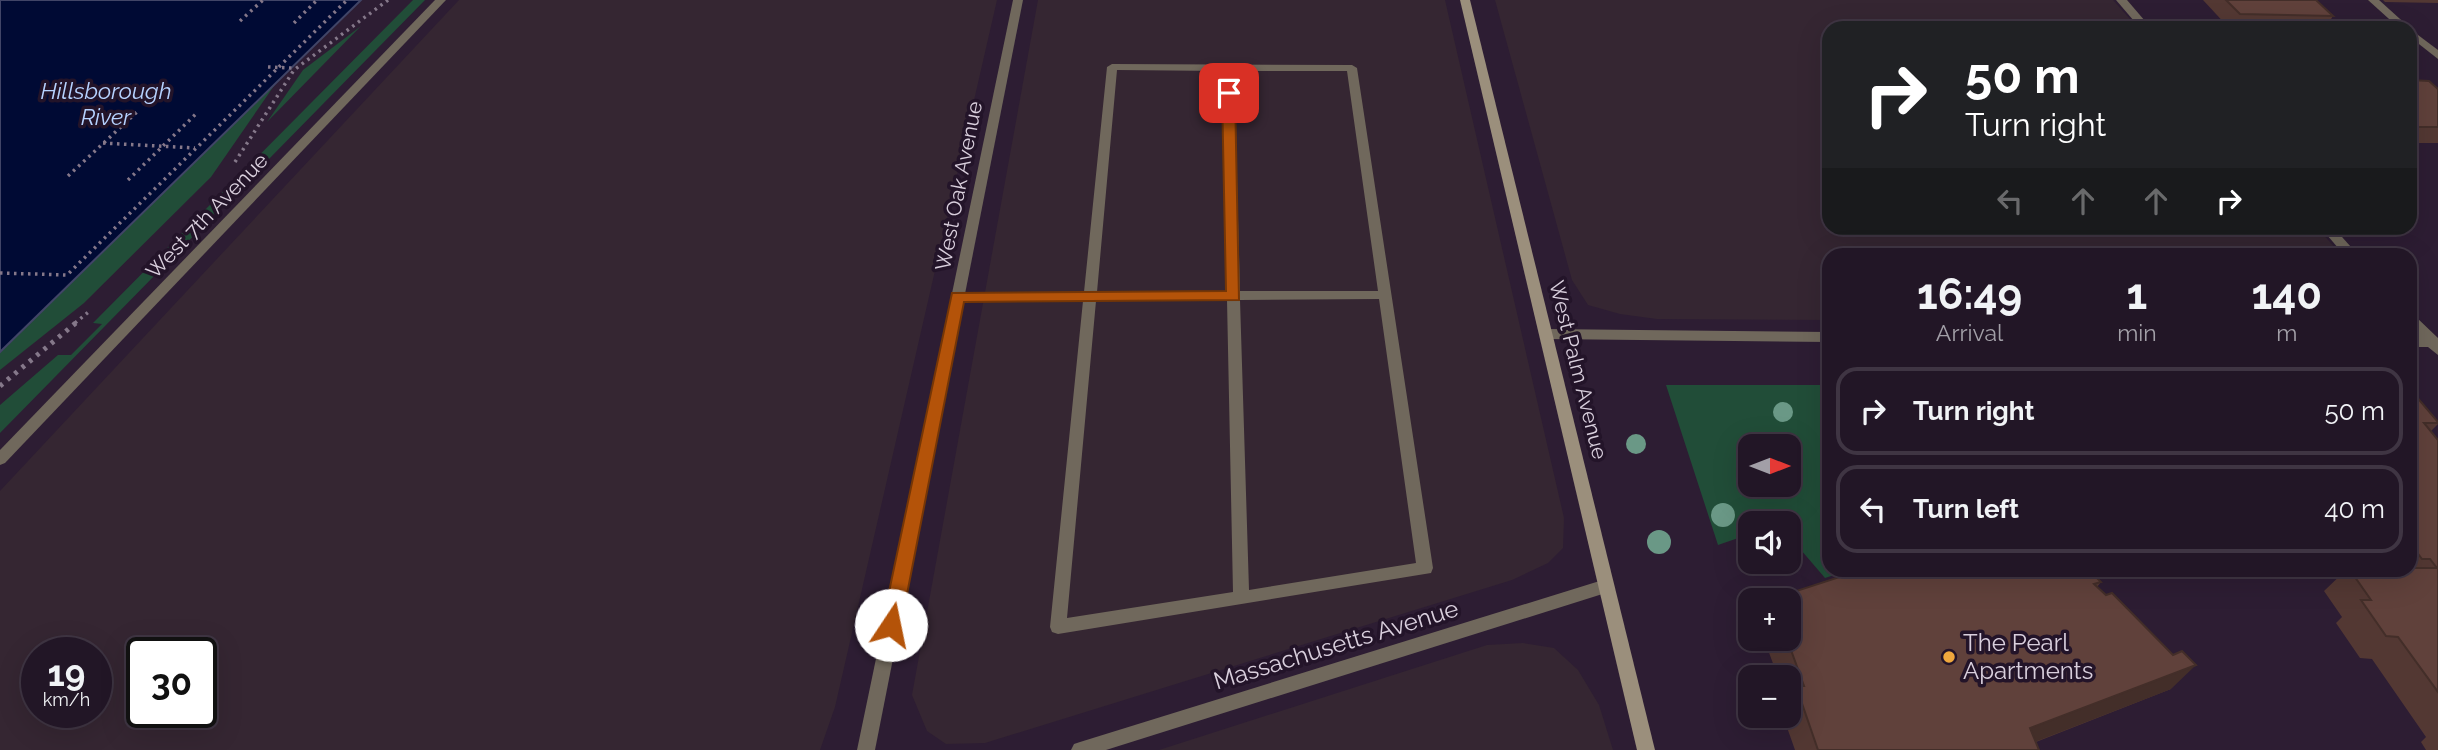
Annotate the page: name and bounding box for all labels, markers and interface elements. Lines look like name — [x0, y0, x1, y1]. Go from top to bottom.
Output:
text: 50 m — [1965, 47, 2080, 104]
icon: right — [1850, 49, 1941, 140]
pin — [1199, 63, 1259, 123]
icon: arrive — [1210, 74, 1248, 112]
water label: Hillsborough River — [40, 77, 172, 130]
street label: West Oak Avenue — [930, 99, 987, 273]
text: Turn right — [1965, 106, 2106, 143]
street label: West 7th Avenue — [141, 148, 273, 283]
icon: left — [1991, 182, 2029, 220]
icon: ahead — [2064, 182, 2102, 220]
icon: ahead — [2137, 182, 2175, 220]
icon: right — [2210, 182, 2248, 220]
text: 16:49 — [1917, 270, 2022, 319]
text: 1 — [2127, 270, 2147, 319]
text: 140 — [2252, 270, 2322, 319]
street label: West Palm Avenue — [1544, 278, 1613, 462]
text: Arrival — [1936, 319, 2003, 346]
text: min — [2117, 319, 2157, 346]
text: m — [2276, 319, 2297, 346]
icon: right — [1854, 392, 1892, 430]
text: Turn right — [1913, 396, 2034, 426]
text: 50 m — [2324, 396, 2385, 426]
north arrow — [1738, 434, 1801, 497]
map controls — [1738, 434, 1801, 728]
icon: left — [1854, 490, 1892, 528]
text: Turn left — [1913, 494, 2019, 524]
text: 40 m — [2324, 494, 2385, 524]
button: sound — [1738, 511, 1801, 574]
position arrow — [854, 588, 928, 662]
button: + — [1738, 588, 1801, 651]
street label: Massachusetts Avenue — [1210, 593, 1462, 696]
place label: The Pearl Apartments — [1963, 628, 2093, 685]
speed limit sign: 30 — [126, 637, 217, 728]
marker: The Pearl Apartments — [1941, 649, 1957, 665]
text: 19 — [48, 653, 85, 694]
button: − — [1738, 665, 1801, 728]
text: km/h — [43, 689, 90, 710]

